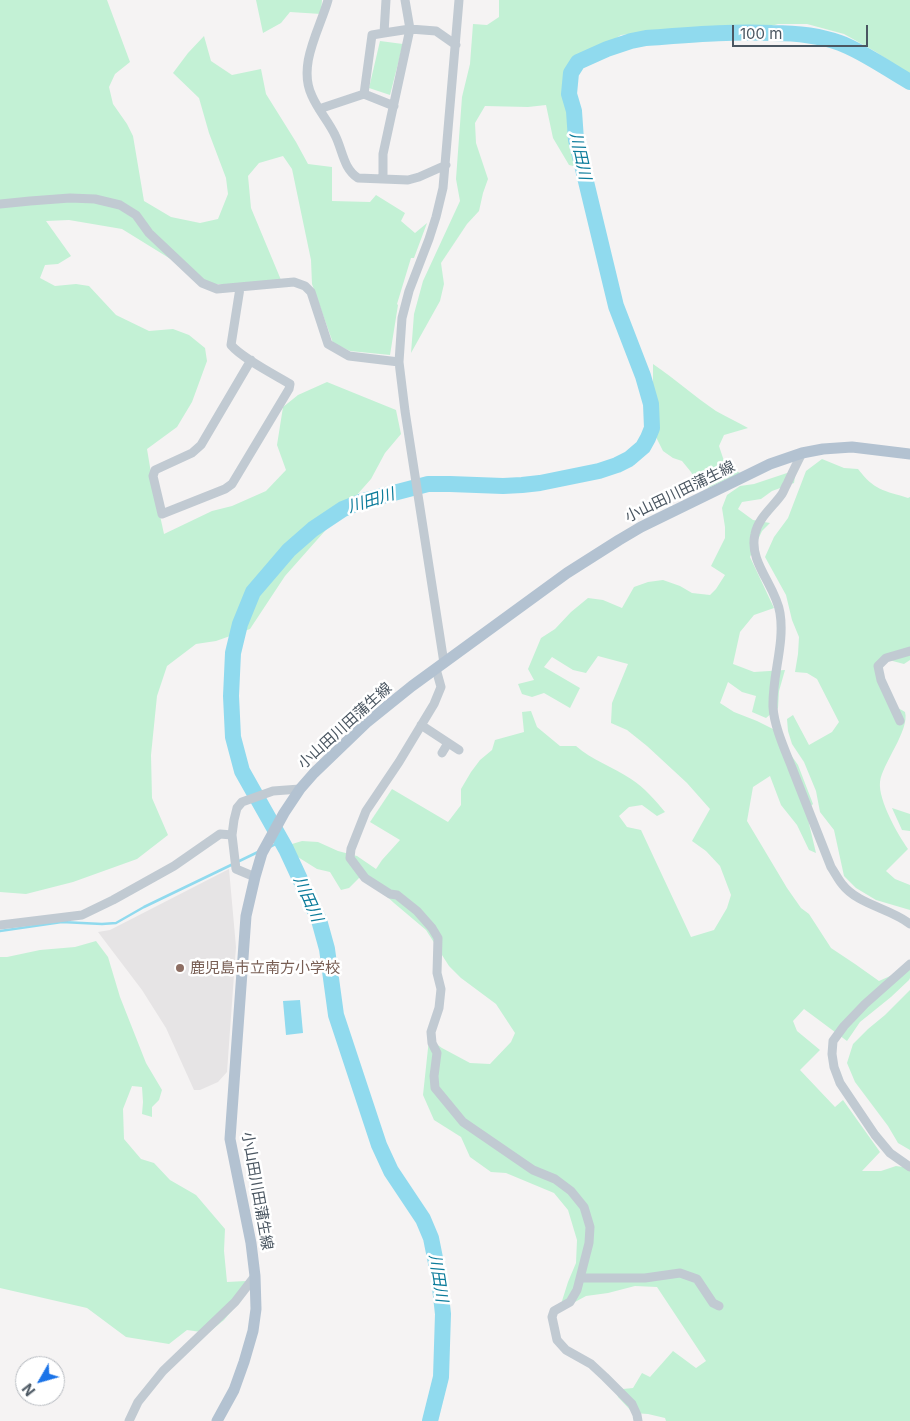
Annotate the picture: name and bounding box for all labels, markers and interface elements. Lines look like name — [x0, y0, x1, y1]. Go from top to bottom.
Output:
scale bar — [735, 15, 871, 47]
text: 100 m — [740, 24, 782, 43]
water label: 川田川 — [566, 131, 594, 181]
street label: 小山田川田蒲生線 — [622, 458, 738, 526]
water label: 川田川 — [345, 485, 397, 517]
street label: 小山田川田蒲生線 — [294, 679, 396, 773]
water label: 川田川 — [289, 873, 327, 925]
place label: 鹿児島市立南方小学校 — [190, 959, 340, 977]
marker: 鹿児島市立南方小学校 — [174, 962, 186, 974]
street label: 小山田川田蒲生線 — [238, 1130, 276, 1252]
water label: 川田川 — [425, 1253, 451, 1303]
north arrow — [15, 1356, 65, 1406]
text: N — [19, 1380, 39, 1399]

